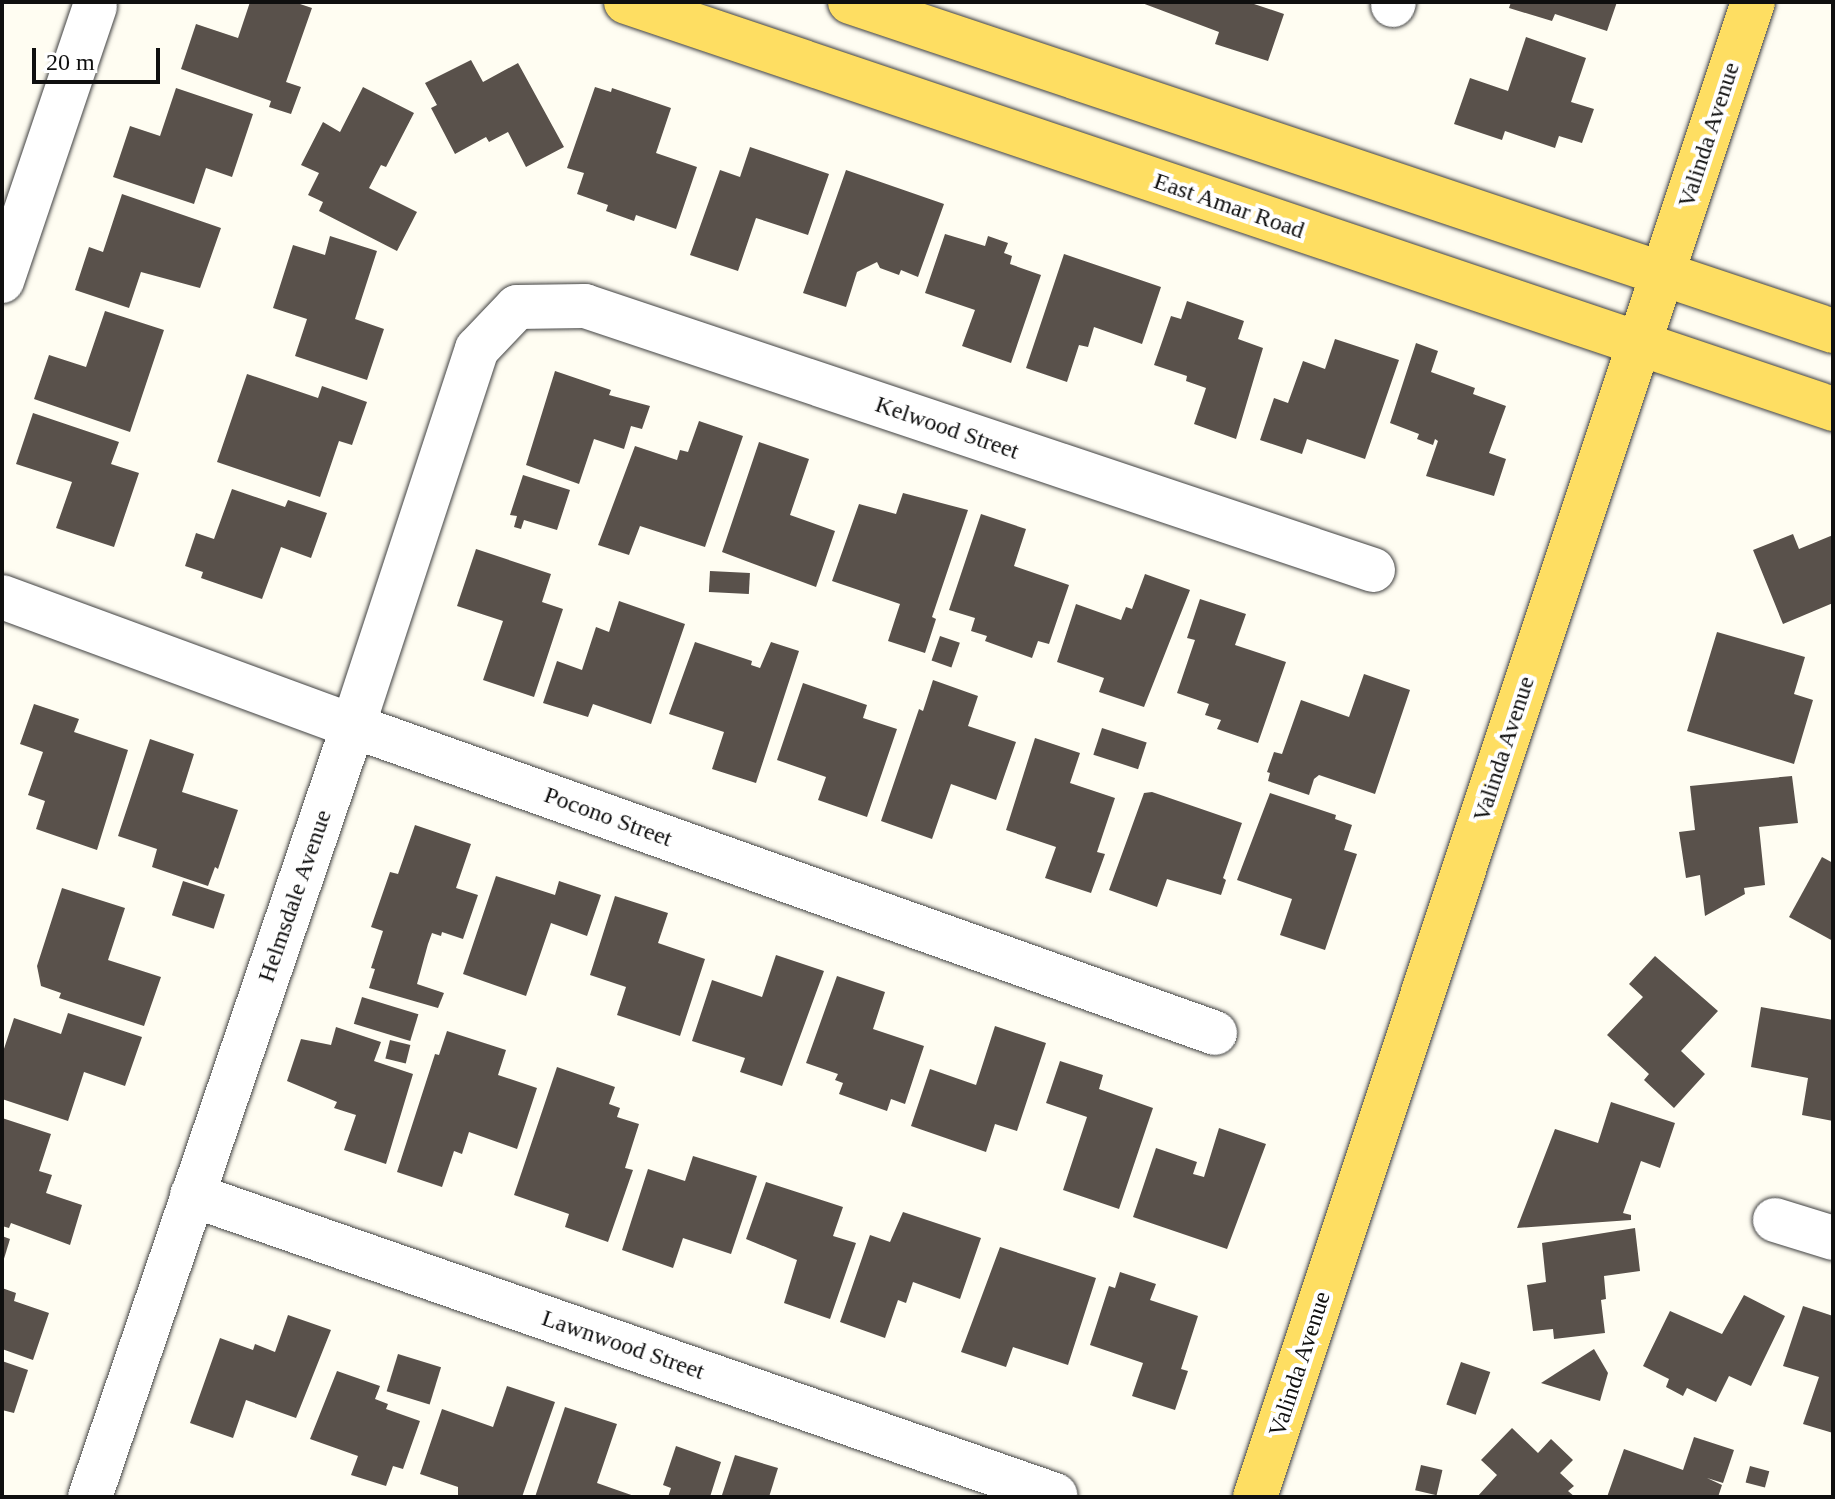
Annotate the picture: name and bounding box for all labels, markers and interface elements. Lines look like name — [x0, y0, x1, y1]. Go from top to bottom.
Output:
scale bar — [36, 32, 164, 82]
text: 20 m — [46, 49, 95, 75]
street label: Valinda Avenue — [1672, 58, 1746, 212]
street label: East Amar Road — [1149, 167, 1309, 245]
street label: Kelwood Street — [871, 390, 1023, 466]
street label: Valinda Avenue — [1467, 672, 1541, 826]
street label: Pocono Street — [540, 781, 676, 853]
street label: Helmsdale Avenue — [252, 806, 338, 986]
street label: Valinda Avenue — [1263, 1287, 1337, 1441]
street label: Lawnwood Street — [538, 1304, 708, 1386]

